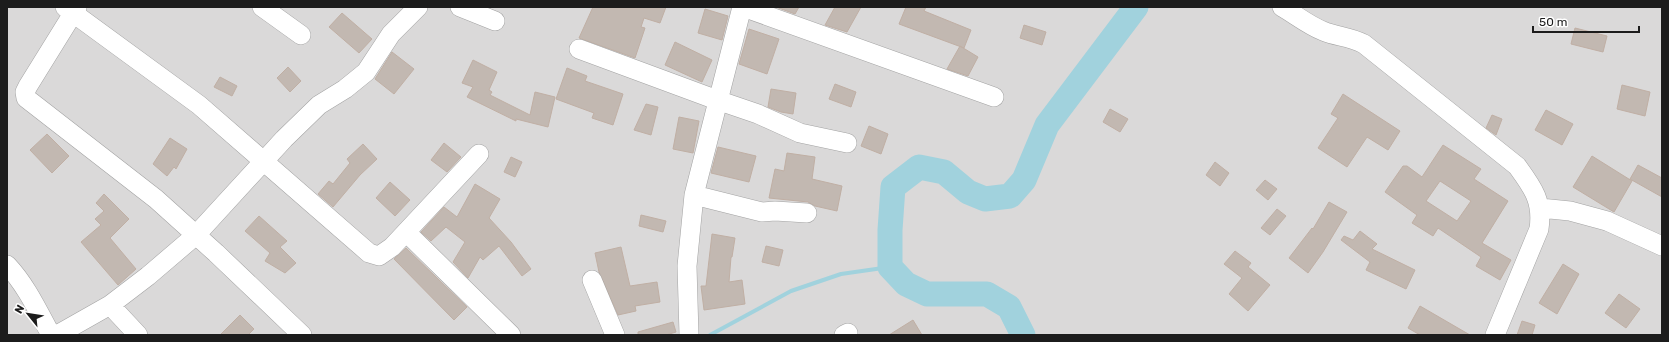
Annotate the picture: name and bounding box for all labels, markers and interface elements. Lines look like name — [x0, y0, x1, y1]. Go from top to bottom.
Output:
scale bar — [1533, 8, 1639, 34]
text: 50 m — [1539, 15, 1567, 29]
north arrow — [8, 294, 48, 334]
text: N — [12, 303, 27, 316]

